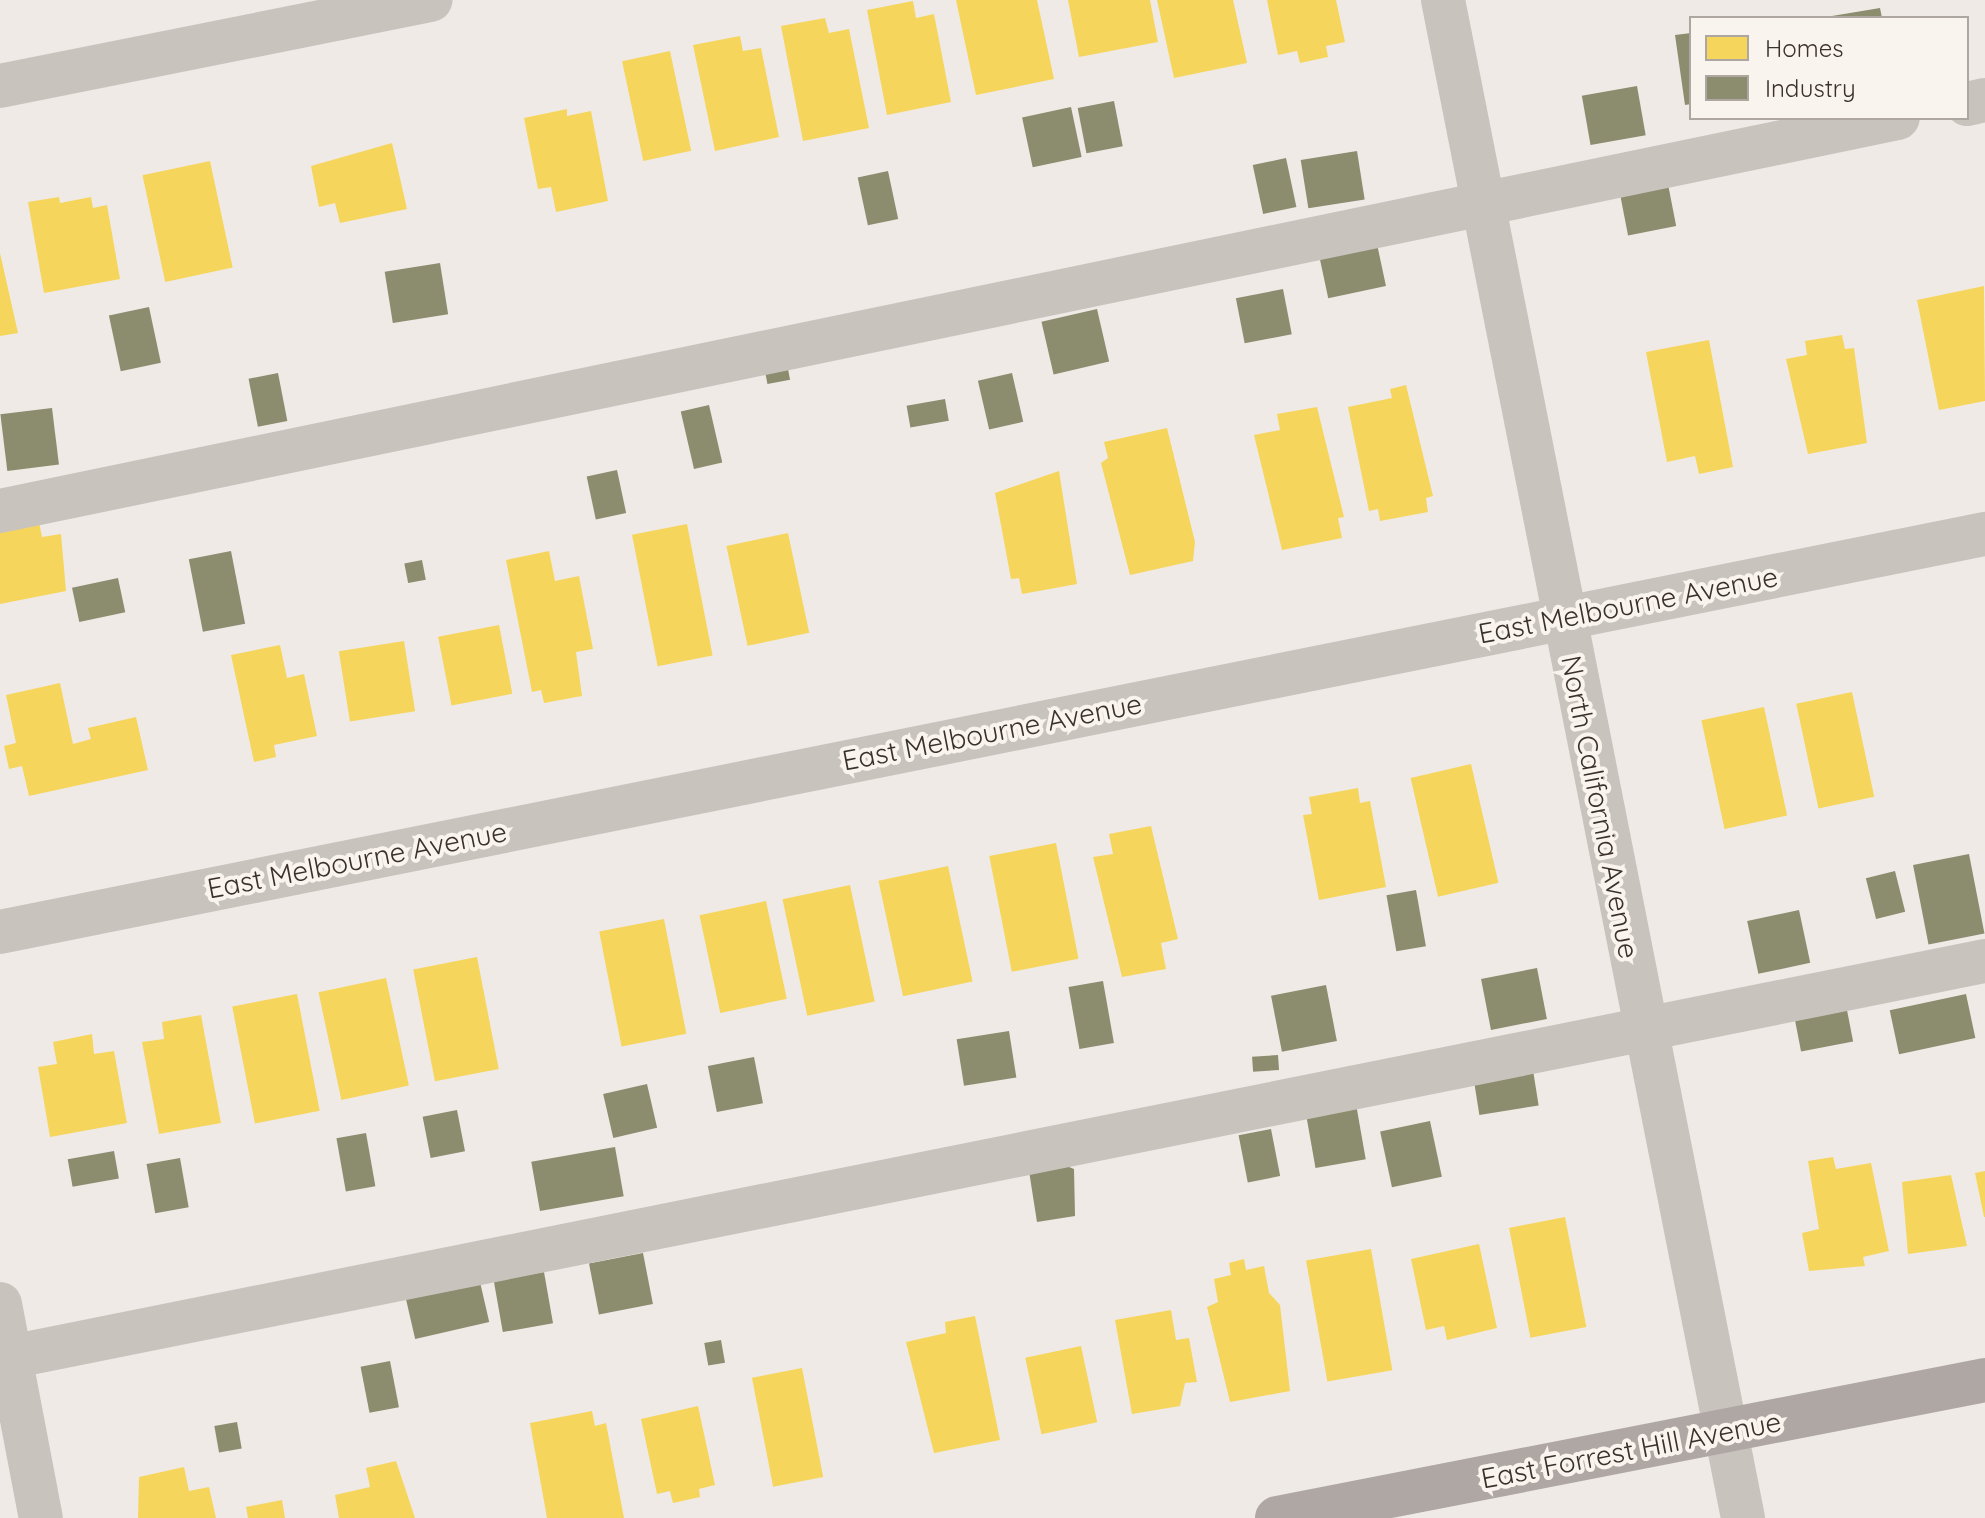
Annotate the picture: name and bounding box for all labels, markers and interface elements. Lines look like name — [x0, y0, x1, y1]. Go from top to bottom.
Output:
legend — [1689, 16, 1969, 120]
text: Homes — [1765, 33, 1843, 63]
text: Industry — [1765, 73, 1856, 103]
street label: East Melbourne Avenue — [1475, 559, 1781, 651]
street label: North California Avenue — [1554, 653, 1646, 961]
street label: East Melbourne Avenue — [839, 686, 1145, 778]
street label: East Melbourne Avenue — [204, 814, 510, 906]
street label: East Forrest Hill Avenue — [1478, 1404, 1784, 1496]

